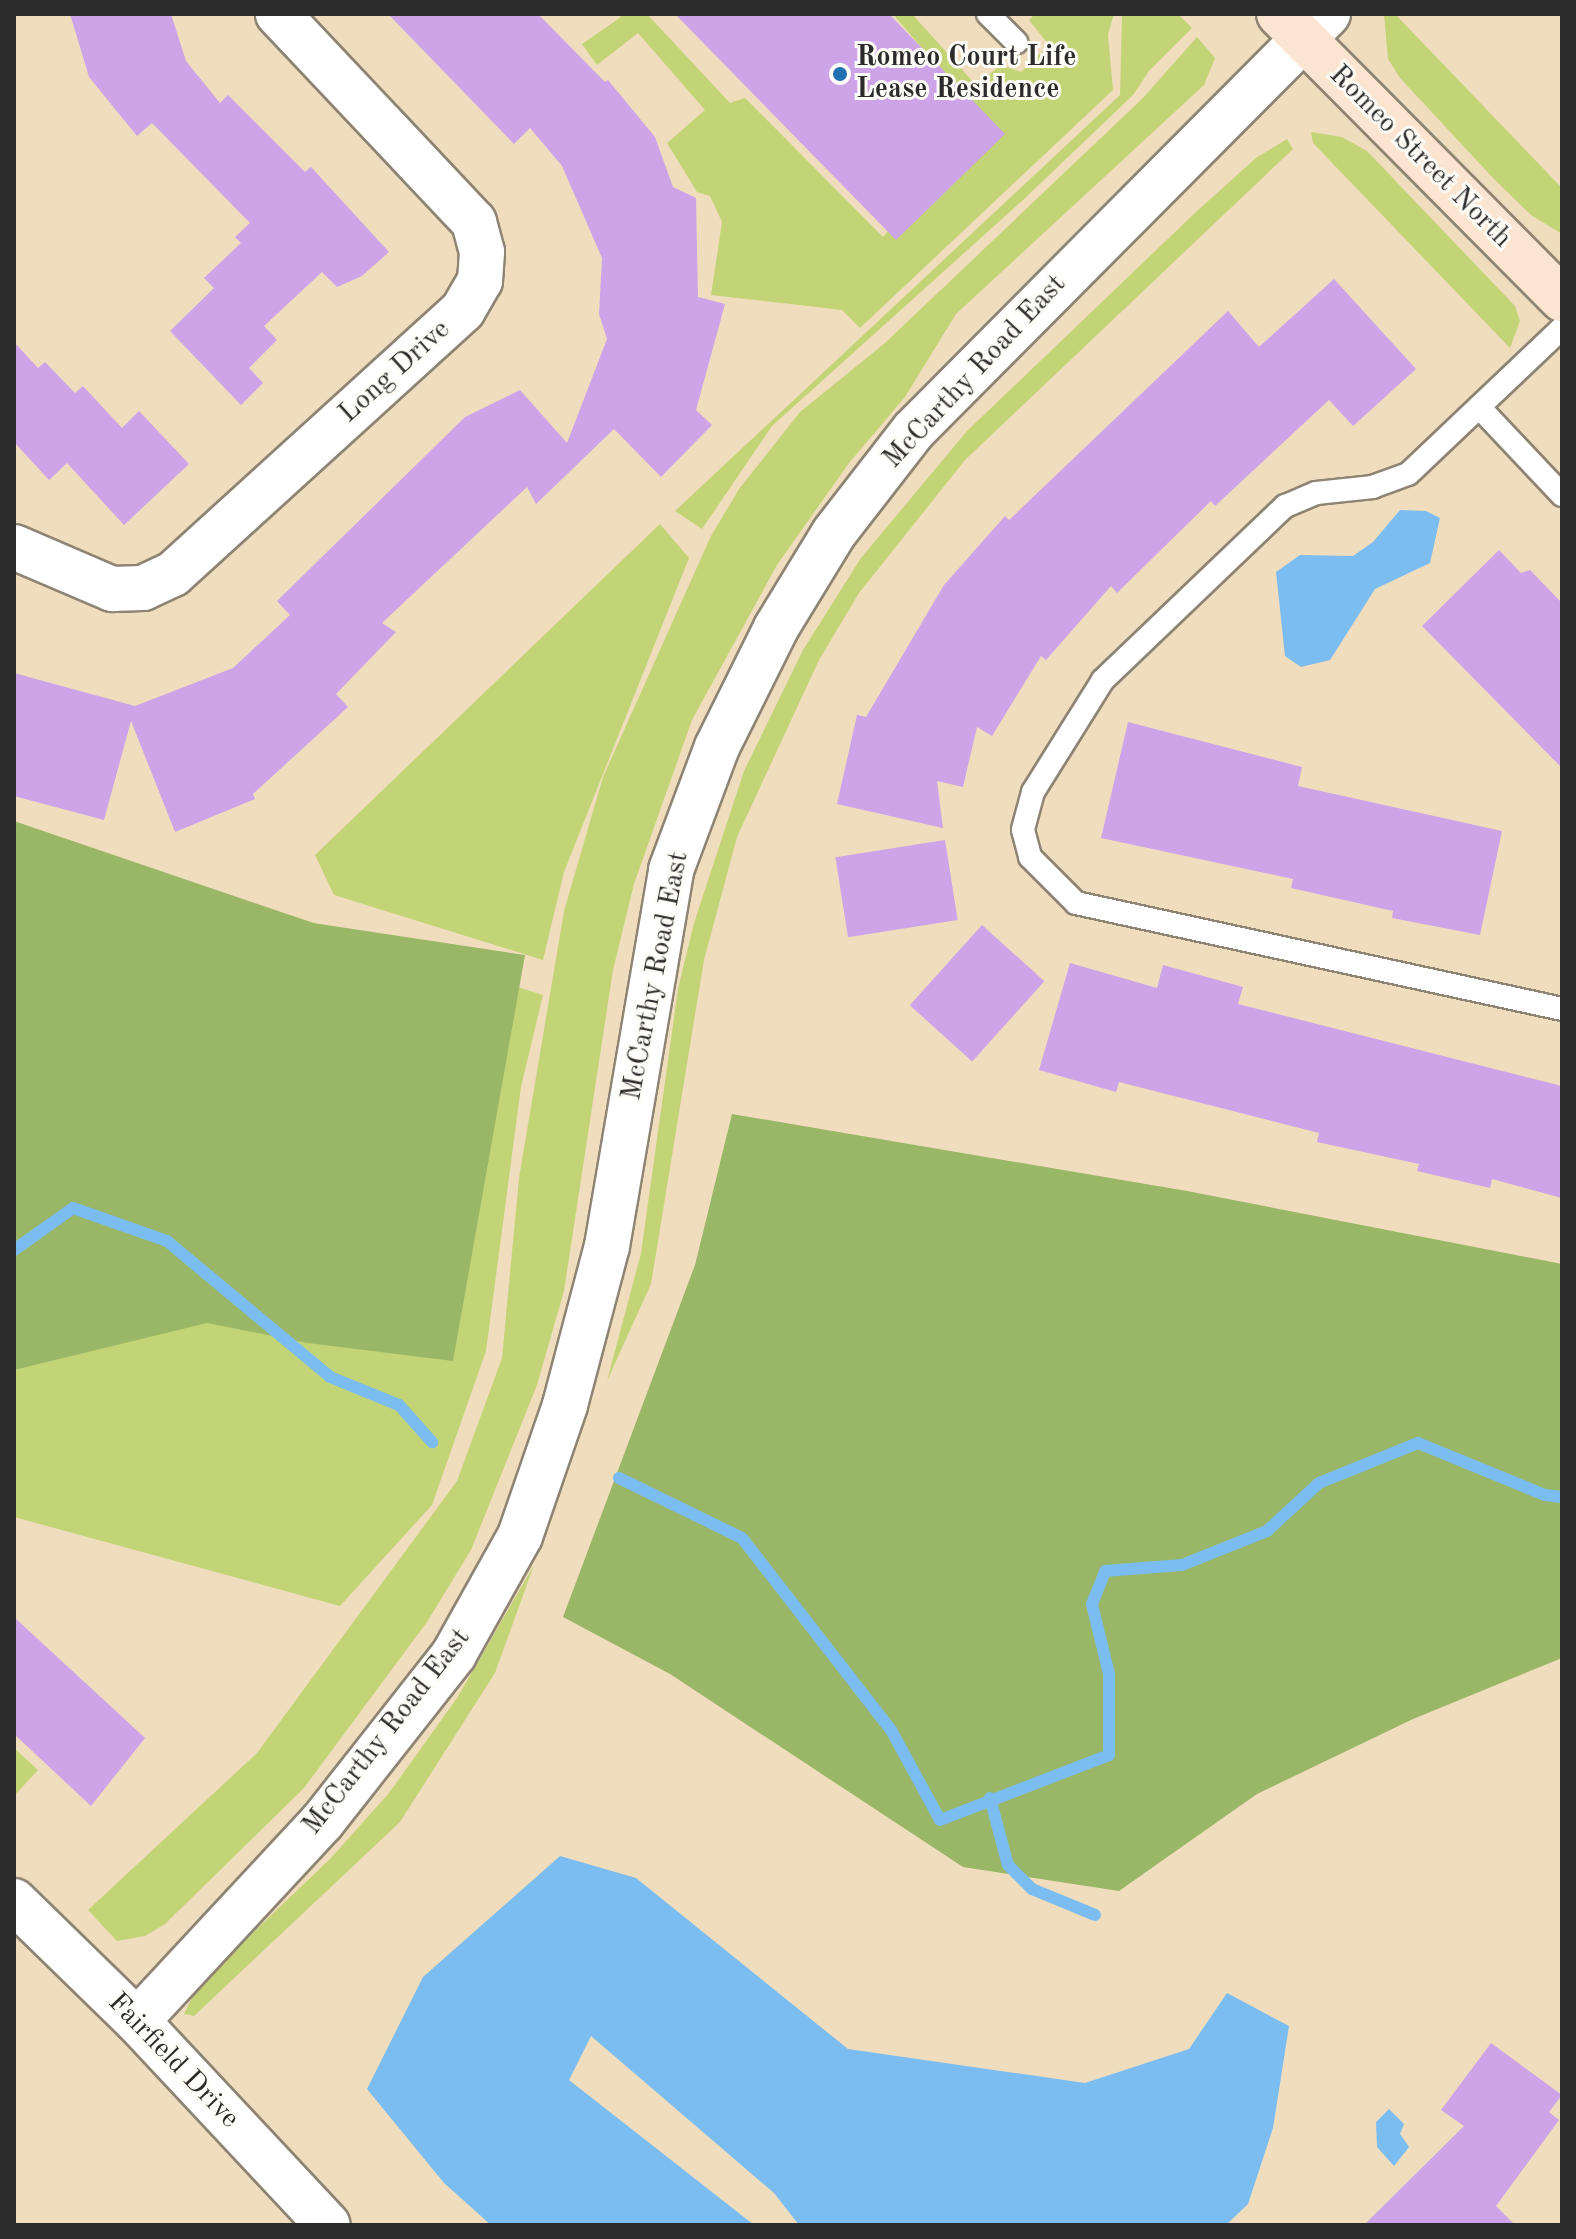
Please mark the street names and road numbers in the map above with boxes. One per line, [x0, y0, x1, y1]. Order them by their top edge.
street label: Romeo Street North [1322, 59, 1518, 255]
street label: McCarthy Road East [877, 268, 1073, 476]
street label: Long Drive [332, 313, 458, 431]
street label: McCarthy Road East [615, 849, 697, 1103]
street label: McCarthy Road East [296, 1622, 478, 1842]
street label: Fairfield Drive [100, 1986, 246, 2136]

